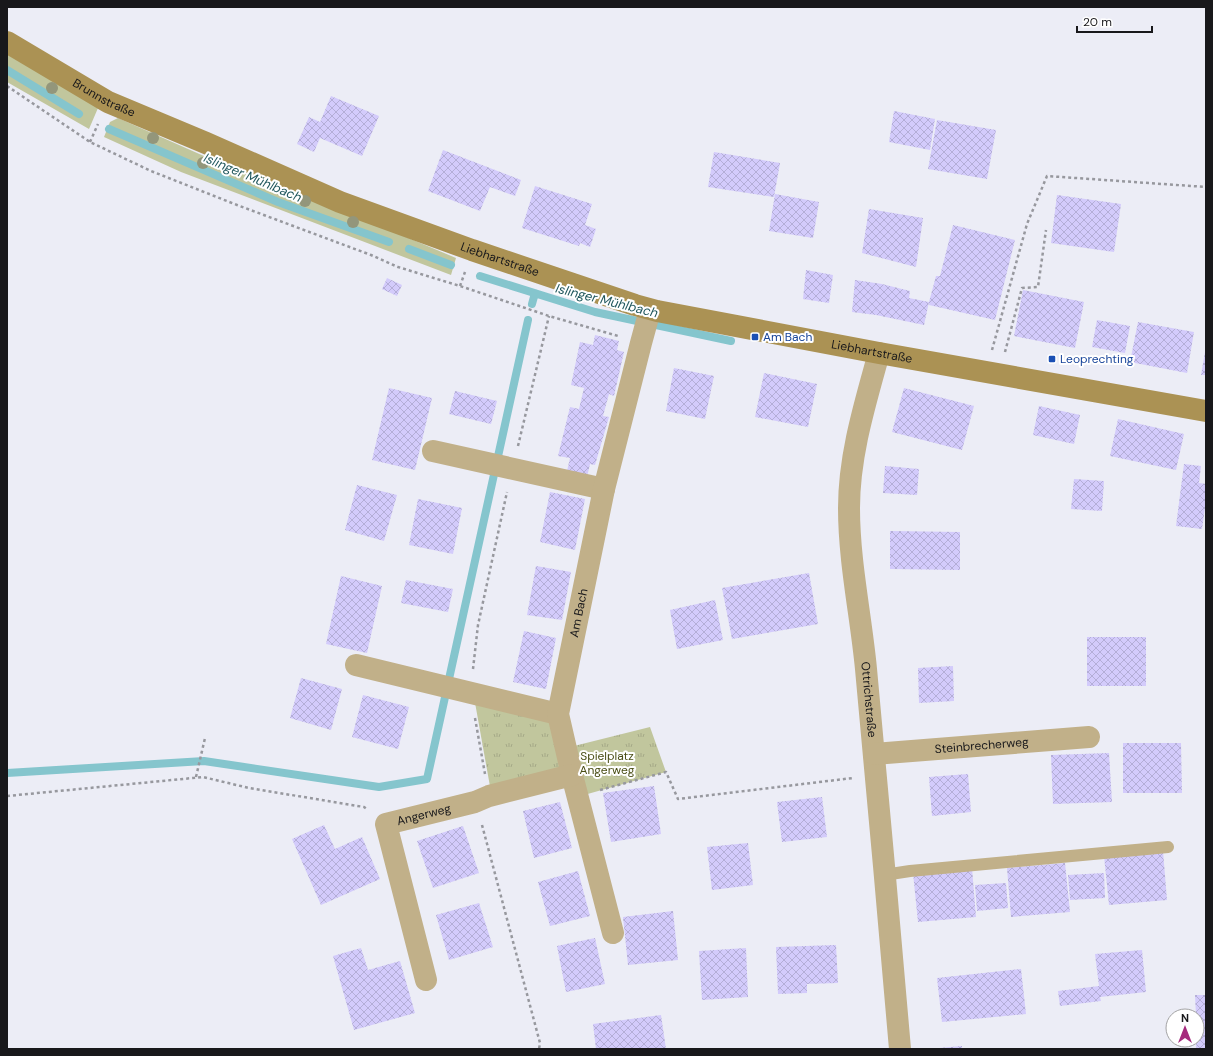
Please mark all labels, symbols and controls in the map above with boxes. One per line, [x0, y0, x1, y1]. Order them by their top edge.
scale bar [1077, 8, 1152, 34]
text: 20 m [1083, 14, 1112, 30]
street label: Brunnstraße [70, 75, 138, 121]
water label: Islinger Mühlbach [201, 149, 304, 206]
street label: Liebhartstraße [458, 238, 542, 280]
water label: Islinger Mühlbach [554, 280, 660, 321]
place label: Am Bach [763, 329, 812, 345]
marker: Am Bach [750, 332, 760, 342]
street label: Liebhartstraße [830, 336, 914, 367]
place label: Leoprechting [1060, 351, 1134, 367]
marker: Leoprechting [1047, 354, 1057, 364]
street label: Am Bach [566, 587, 591, 639]
street label: Ottrichstraße [857, 661, 880, 738]
street label: Steinbrecherweg [934, 734, 1030, 757]
park label: Spielplatz Angerweg [580, 748, 635, 778]
street label: Angerweg [395, 800, 453, 829]
north arrow [1165, 1008, 1205, 1048]
text: N [1181, 1011, 1189, 1025]

